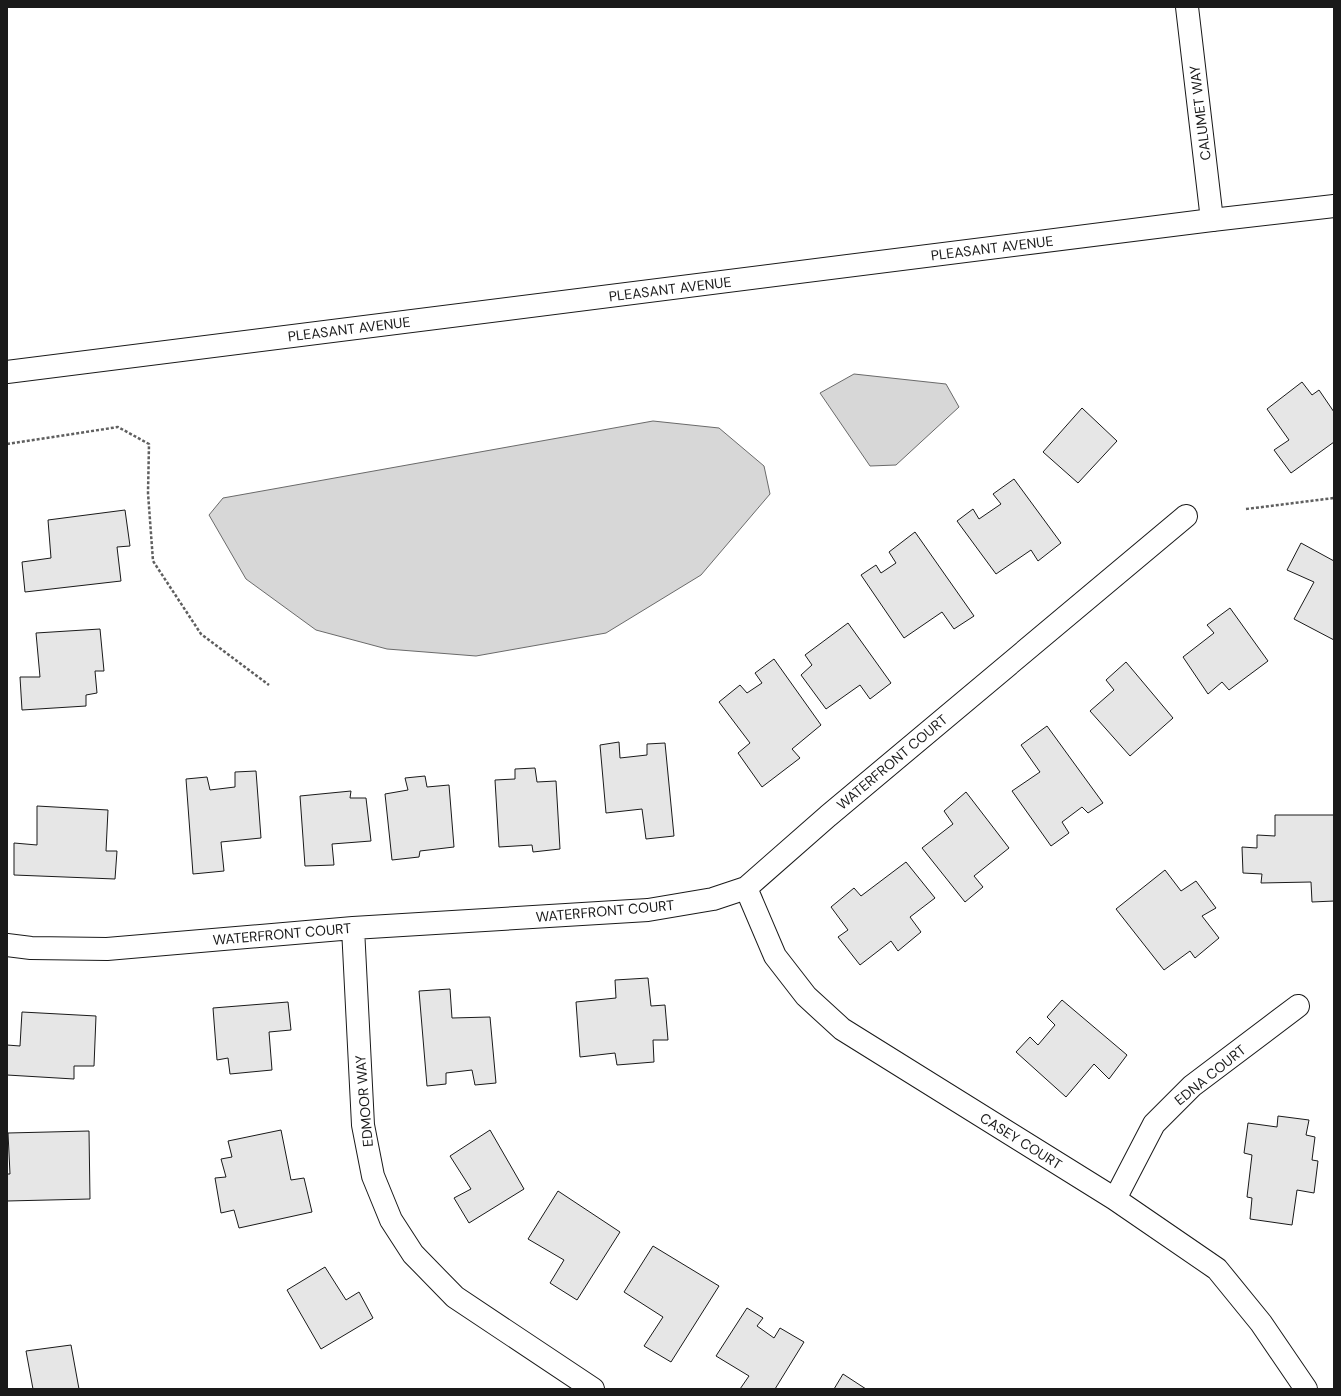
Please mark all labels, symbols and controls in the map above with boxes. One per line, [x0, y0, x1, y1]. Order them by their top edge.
street label: CALUMET WAY [1185, 65, 1215, 161]
street label: PLEASANT AVENUE [930, 232, 1054, 264]
street label: PLEASANT AVENUE [608, 273, 732, 305]
street label: PLEASANT AVENUE [287, 313, 411, 345]
street label: WATERFRONT COURT [833, 710, 951, 814]
street label: WATERFRONT COURT [535, 896, 675, 926]
street label: WATERFRONT COURT [212, 919, 352, 949]
street label: EDNA COURT [1171, 1041, 1249, 1109]
street label: EDMOOR WAY [351, 1054, 377, 1148]
street label: CASEY COURT [977, 1109, 1065, 1173]

